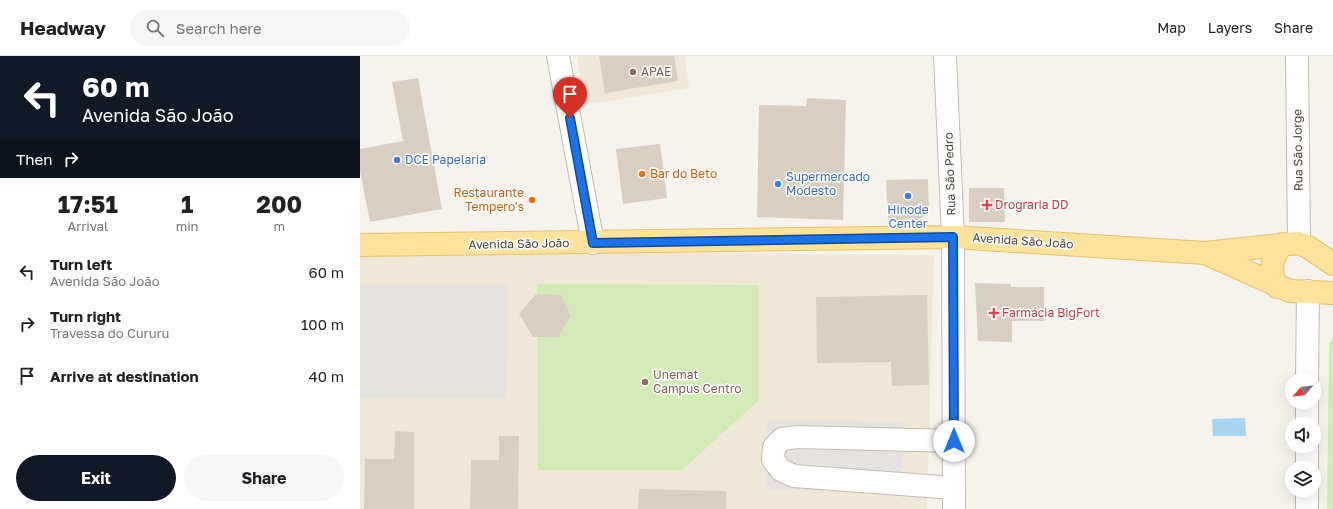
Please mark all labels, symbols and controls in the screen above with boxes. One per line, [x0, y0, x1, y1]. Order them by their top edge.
search box [130, 10, 410, 46]
text: Headway [20, 16, 106, 39]
icon: search [144, 17, 166, 39]
text: Search here [176, 19, 262, 37]
text: Map [1157, 19, 1186, 36]
text: Layers [1208, 19, 1252, 36]
text: Share [1274, 19, 1313, 36]
place label: APAE [641, 64, 671, 79]
marker: APAE [628, 67, 638, 77]
text: 60 m [82, 70, 149, 103]
icon: left [16, 72, 68, 124]
pin [553, 77, 587, 118]
icon: arrive [559, 83, 581, 105]
text: Avenida São João [82, 104, 234, 126]
street label: Rua São Jorge [1289, 109, 1306, 191]
street label: Rua São Pedro [941, 132, 958, 216]
icon: right [60, 148, 82, 170]
text: Then [16, 150, 52, 168]
place label: DCE Papelaria [405, 152, 486, 167]
marker: DCE Papelaria [392, 155, 402, 165]
place label: Bar do Beto [650, 166, 717, 181]
marker: Bar do Beto [637, 169, 647, 179]
place label: Supermercado Modesto [786, 169, 870, 198]
marker: Supermercado Modesto [773, 179, 783, 189]
place label: Restaurante Tempero's [453, 185, 524, 214]
text: 17:51 [58, 189, 118, 218]
text: 1 [181, 189, 193, 218]
text: 200 [256, 189, 302, 218]
marker: Hinode Center [903, 191, 913, 201]
marker: Restaurante Tempero's [527, 195, 537, 205]
place label: Drograria DD [995, 197, 1068, 212]
marker: Drograria DD [982, 200, 992, 210]
place label: Hinode Center [887, 202, 929, 231]
text: Arrival [67, 218, 108, 234]
text: min [176, 218, 199, 234]
text: m [274, 218, 285, 234]
street label: Avenida São João [972, 229, 1074, 252]
street label: Avenida São João [468, 235, 570, 252]
text: Turn left [50, 255, 112, 273]
icon: left [16, 261, 38, 283]
text: 60 m [309, 263, 344, 281]
text: Avenida São João [50, 273, 159, 289]
place label: Farmácia BigFort [1002, 305, 1100, 320]
text: Turn right [50, 307, 121, 325]
marker: Farmácia BigFort [989, 308, 999, 318]
icon: right [16, 313, 38, 335]
text: 100 m [301, 315, 344, 333]
text: Travessa do Cururu [50, 325, 169, 341]
icon: arrive [16, 365, 38, 387]
text: Arrive at destination [50, 367, 199, 385]
text: 40 m [309, 367, 344, 385]
place label: Unemat Campus Centro [653, 367, 742, 396]
north arrow [1285, 373, 1321, 409]
map controls [1285, 373, 1321, 497]
marker: Unemat Campus Centro [640, 377, 650, 387]
button: sound [1285, 417, 1321, 453]
position arrow [933, 420, 975, 462]
button: Exit [16, 455, 176, 501]
button: Share [184, 455, 344, 501]
button: layers [1285, 461, 1321, 497]

